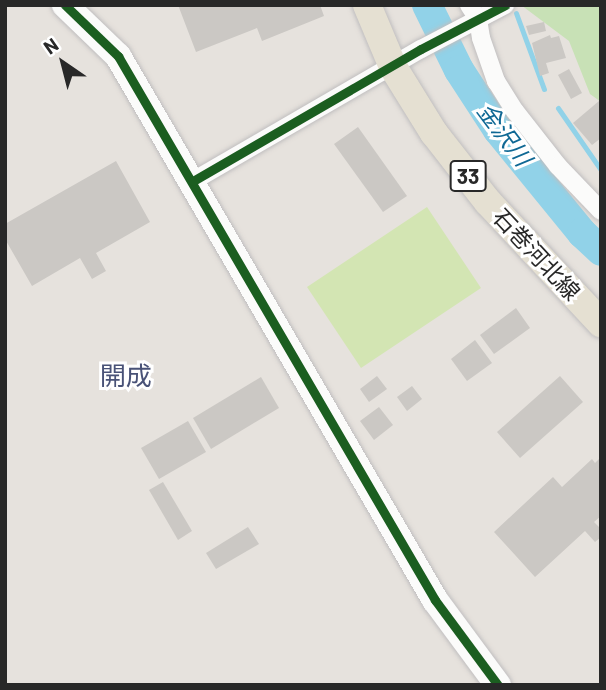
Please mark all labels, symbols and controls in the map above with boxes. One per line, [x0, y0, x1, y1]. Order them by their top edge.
north arrow [28, 28, 98, 98]
text: N [39, 32, 62, 58]
water label: 金沢川 [472, 97, 538, 171]
road number: 33 [449, 158, 487, 194]
street label: 石巻河北線 [488, 203, 586, 305]
district label: 開成 [100, 359, 152, 391]

